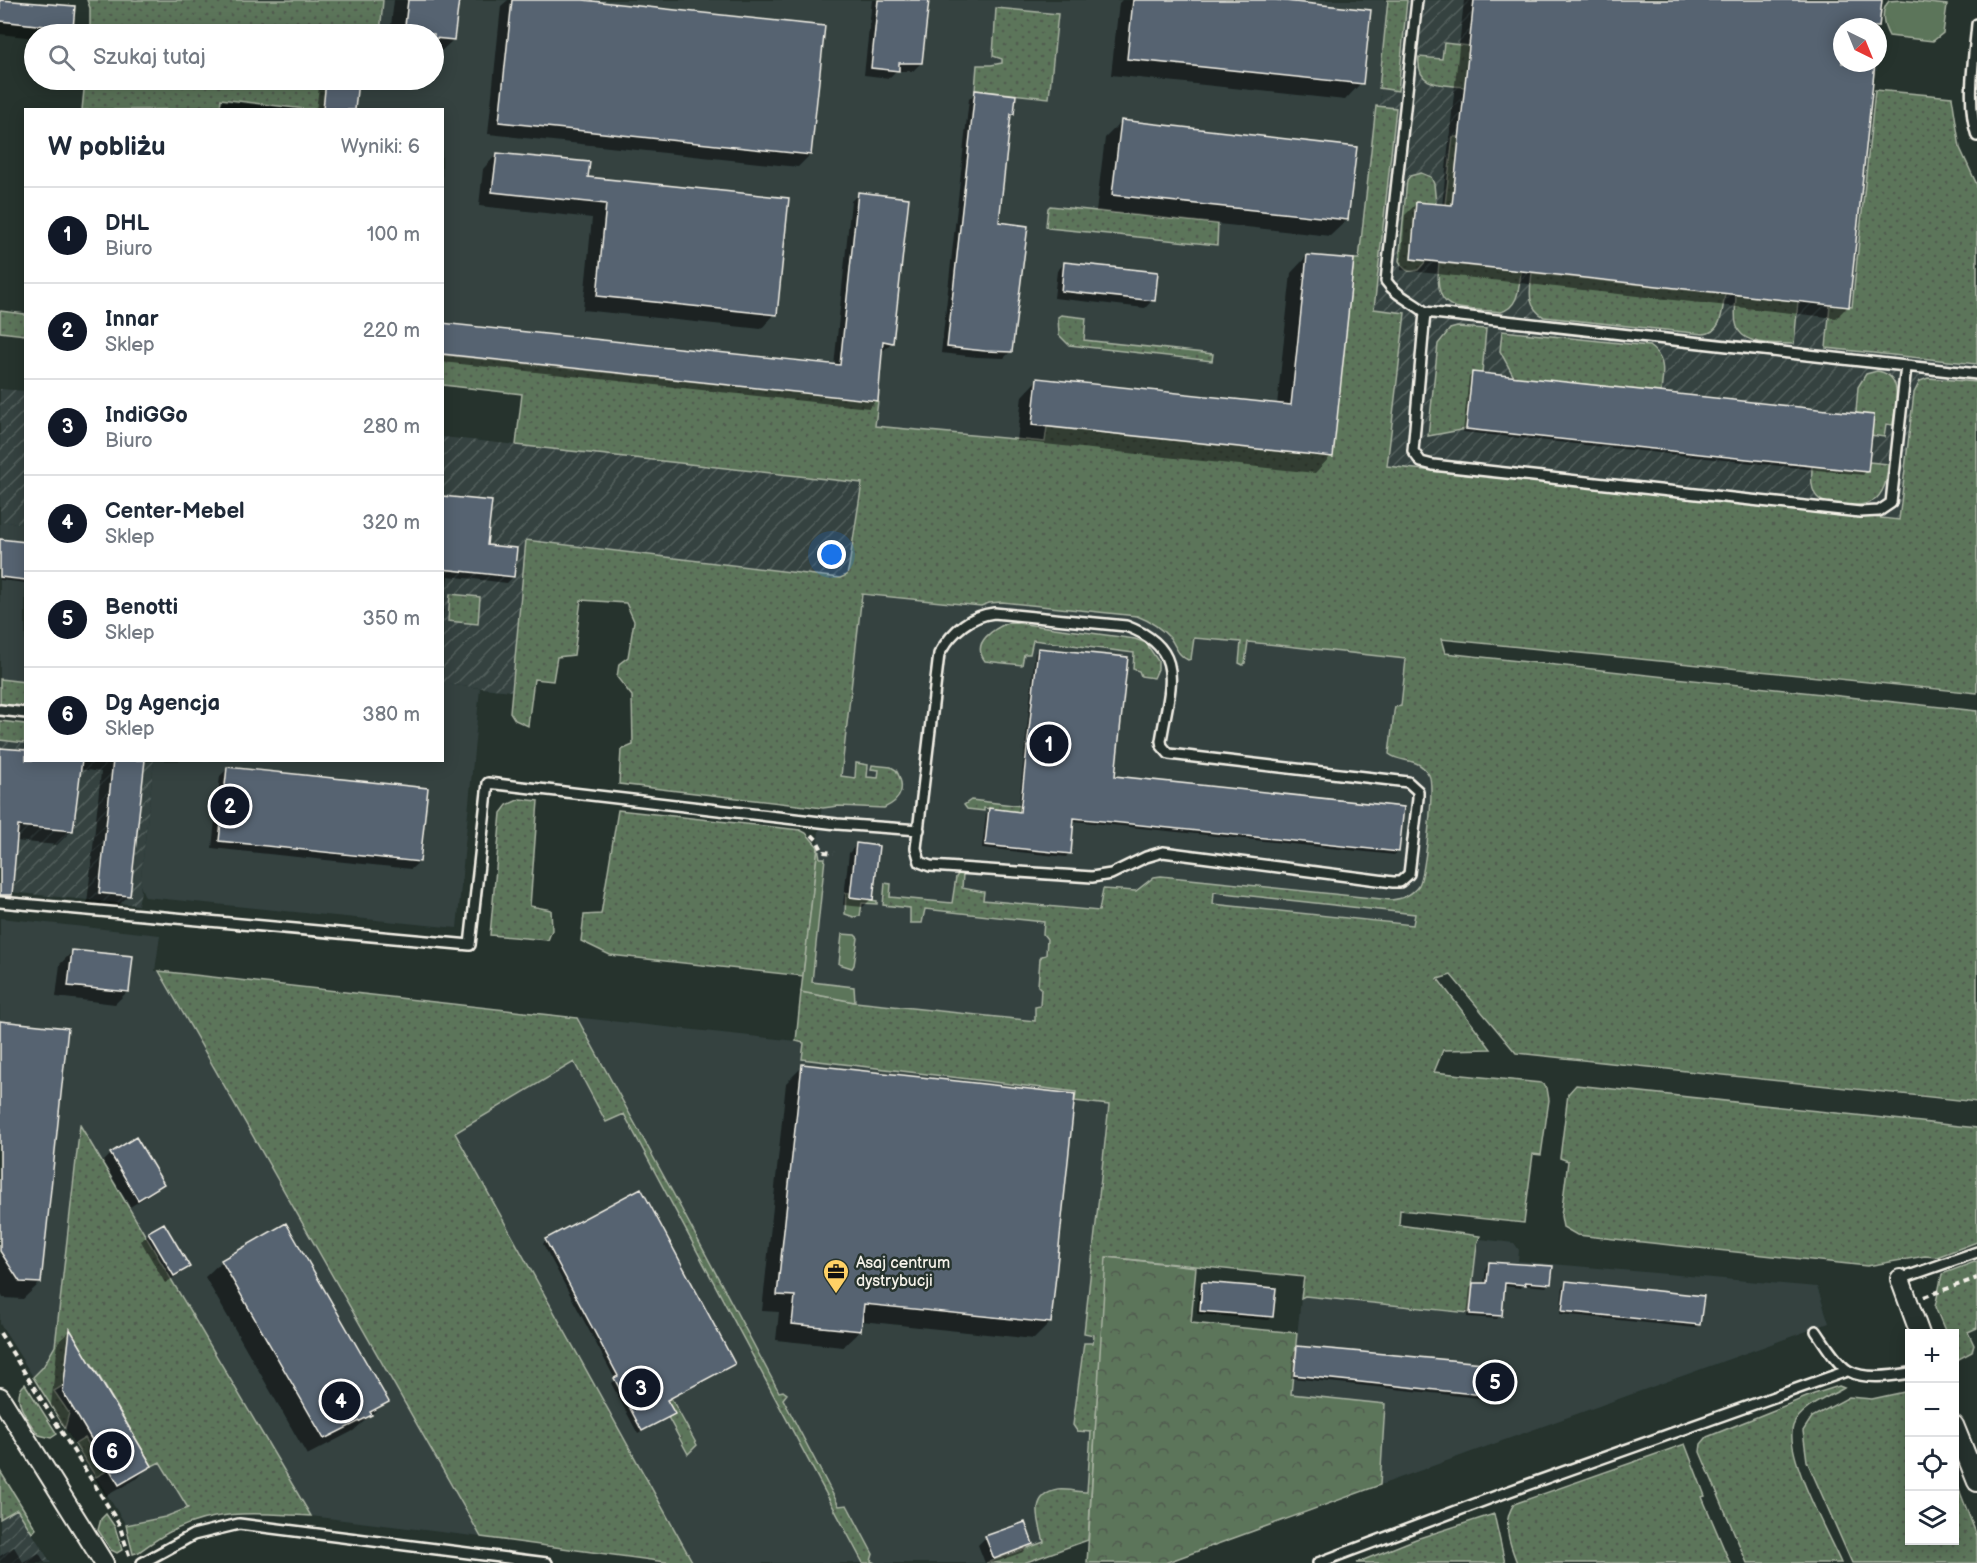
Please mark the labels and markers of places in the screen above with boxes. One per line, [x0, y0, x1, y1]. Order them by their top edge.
pin: 1 [1030, 722, 1068, 766]
pin: 2 [210, 784, 250, 828]
place label: Asaj centrum dystrybucji [856, 1254, 950, 1291]
office icon: Asaj centrum dystrybucji [821, 1257, 851, 1295]
pin: 5 [1476, 1360, 1514, 1404]
pin: 3 [622, 1366, 660, 1410]
pin: 4 [322, 1378, 360, 1424]
pin: 6 [92, 1428, 132, 1474]

